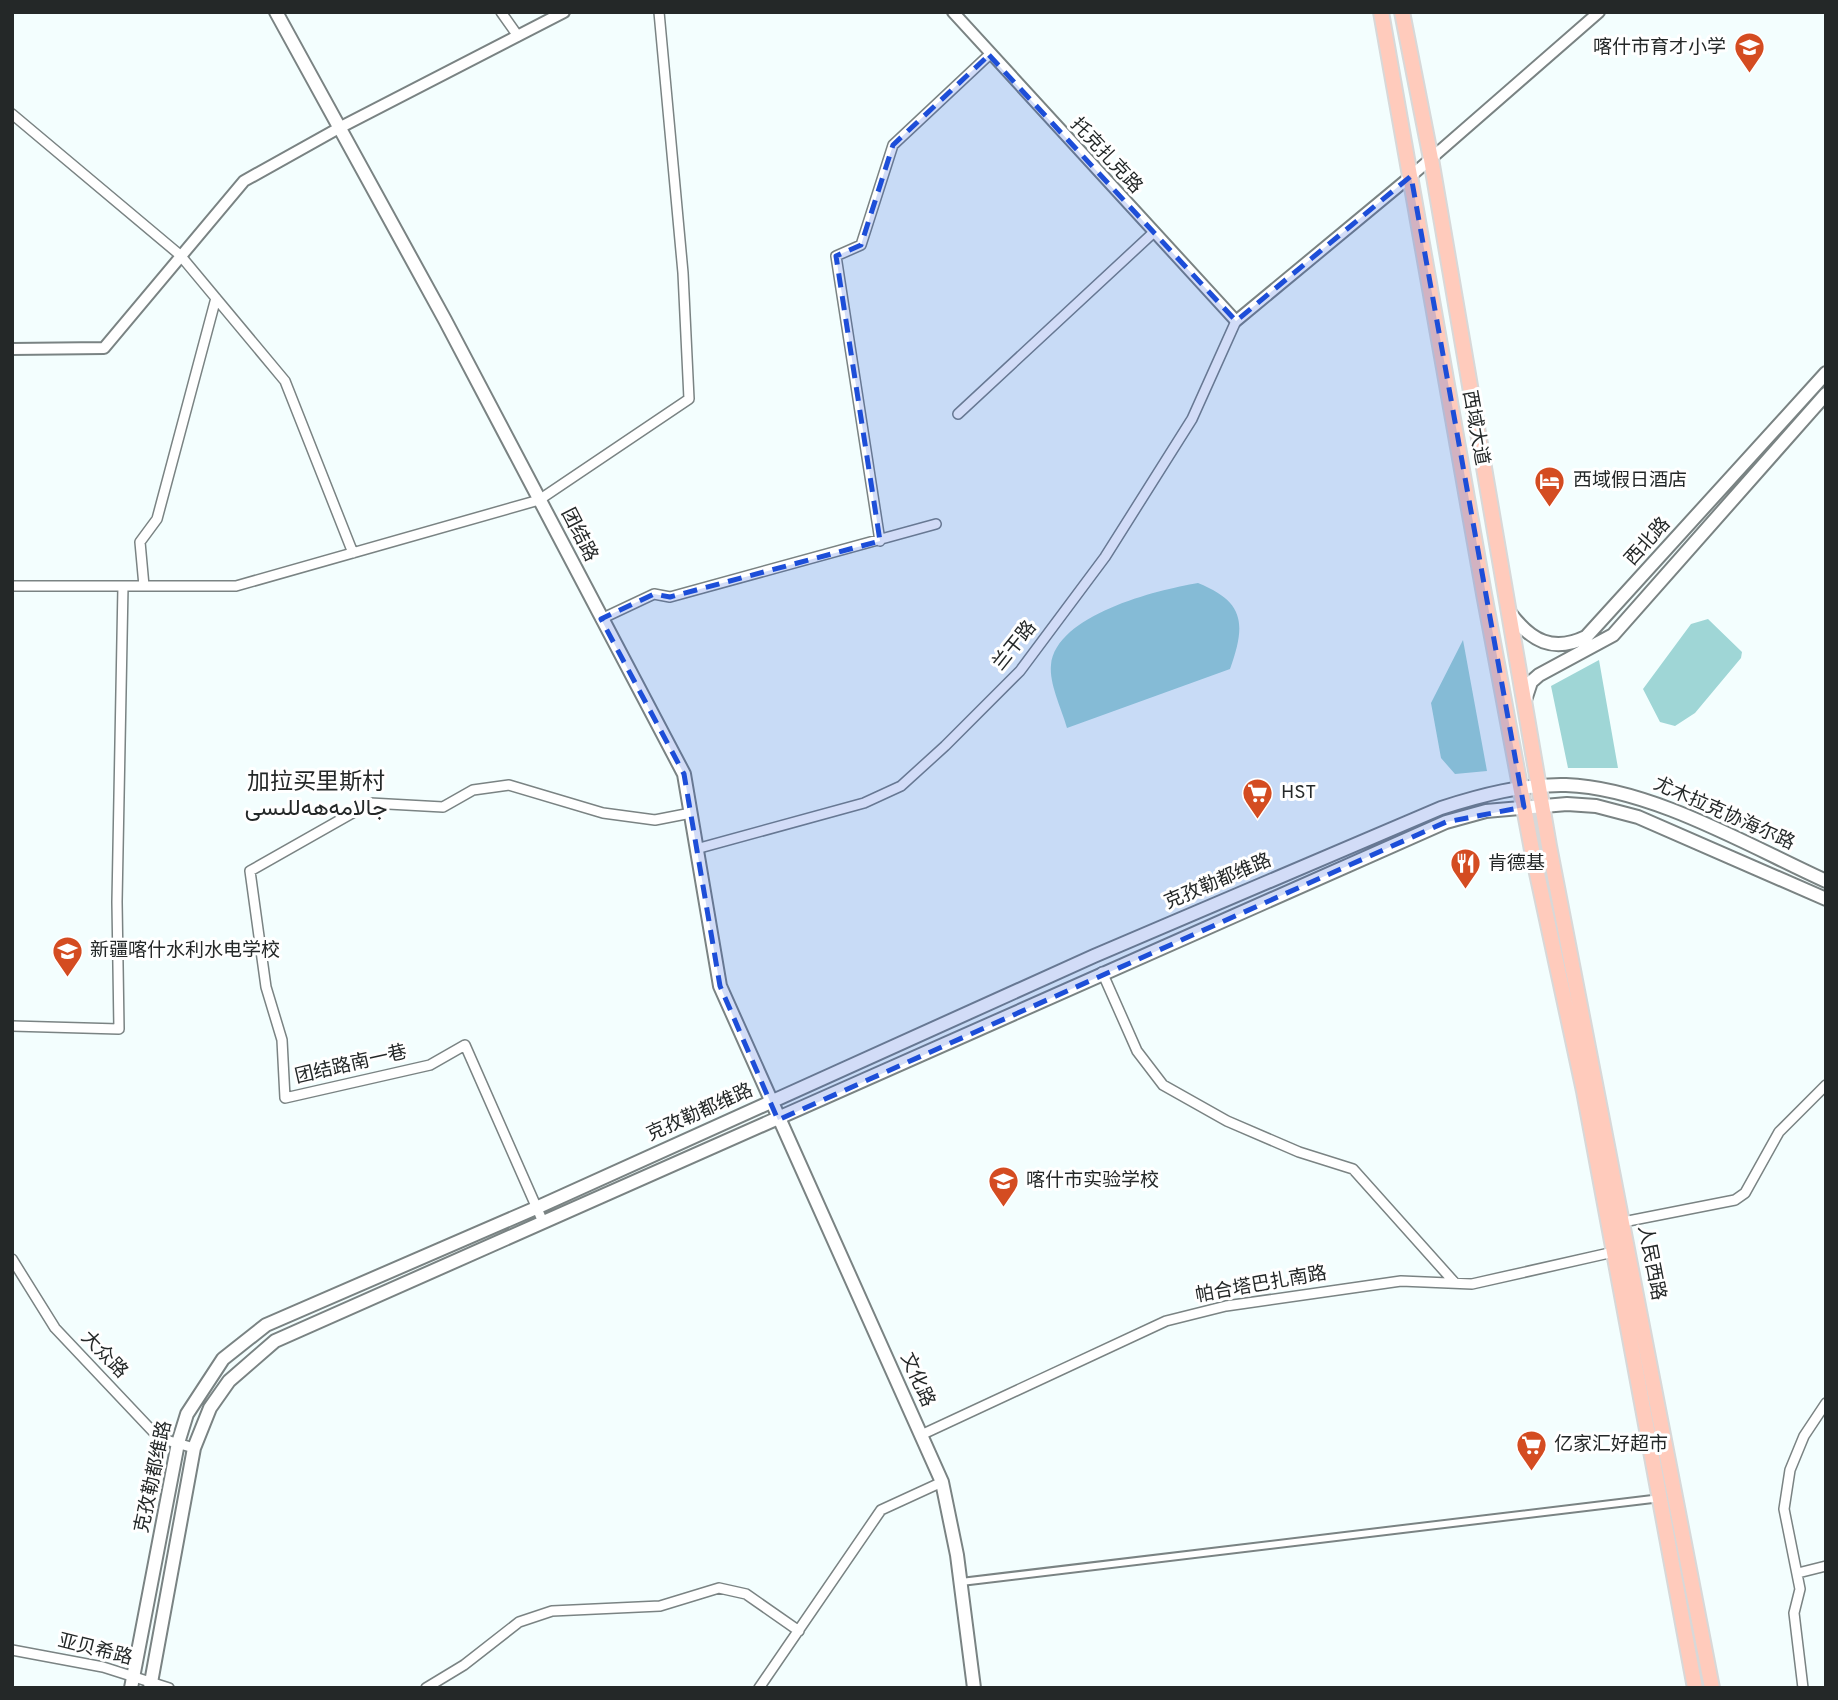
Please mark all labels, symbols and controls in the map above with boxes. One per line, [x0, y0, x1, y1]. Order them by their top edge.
school or university icon: 喀什市育才小学 [1732, 31, 1766, 75]
place label: 喀什市育才小学 [1593, 36, 1726, 60]
street label: 托克扎克路 [1065, 113, 1147, 199]
street label: 西域大道 [1457, 388, 1493, 468]
hotel icon: 西域假日酒店 [1533, 464, 1567, 508]
place label: 西域假日酒店 [1573, 469, 1687, 493]
street label: 团结路 [555, 504, 603, 566]
street label: 西北路 [1620, 513, 1676, 571]
street label: 兰干路 [988, 616, 1042, 676]
district label: 加拉买里斯村 جالامەھەللىسى [245, 769, 387, 824]
street label: 尤木拉克协海尔路 [1650, 772, 1798, 856]
supermarket icon: HST [1241, 776, 1275, 820]
place label: HST [1281, 781, 1316, 805]
restaurant icon: 肯德基 [1448, 847, 1482, 891]
street label: 克孜勒都维路 [1161, 849, 1275, 915]
place label: 肯德基 [1488, 852, 1545, 876]
school or university icon: 新疆喀什水利水电学校 [50, 934, 84, 978]
place label: 新疆喀什水利水电学校 [90, 939, 280, 963]
street label: 团结路南一巷 [293, 1040, 409, 1090]
street label: 克孜勒都维路 [643, 1079, 757, 1147]
school or university icon: 喀什市实验学校 [986, 1164, 1020, 1208]
place label: 喀什市实验学校 [1026, 1169, 1159, 1193]
street label: 人民西路 [1632, 1223, 1670, 1303]
street label: 帕合塔巴扎南路 [1193, 1262, 1329, 1308]
street label: 大众路 [76, 1326, 132, 1384]
street label: 文化路 [894, 1349, 940, 1411]
street label: 克孜勒都维路 [130, 1419, 178, 1535]
supermarket icon: 亿家汇好超市 [1514, 1428, 1548, 1472]
place label: 亿家汇好超市 [1554, 1433, 1668, 1457]
street label: 亚贝希路 [55, 1629, 135, 1671]

